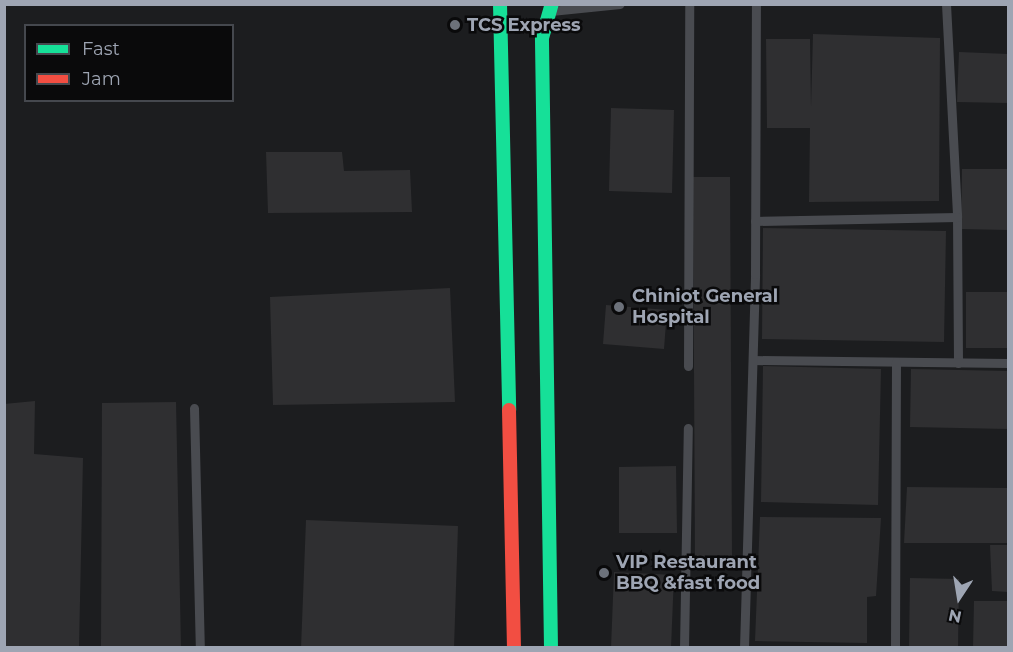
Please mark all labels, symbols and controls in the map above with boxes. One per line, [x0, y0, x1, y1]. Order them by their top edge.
place label: TCS Express [467, 14, 581, 36]
marker: TCS Express [448, 18, 462, 32]
legend [24, 24, 234, 102]
text: Fast [82, 38, 120, 60]
text: Jam [82, 68, 121, 90]
place label: Chiniot General Hospital [632, 286, 778, 328]
marker: Chiniot General Hospital [610, 298, 628, 316]
place label: VIP Restaurant BBQ &fast food [616, 552, 760, 594]
marker: VIP Restaurant BBQ &fast food [597, 566, 611, 580]
north arrow [929, 568, 989, 628]
text: N [947, 605, 963, 627]

